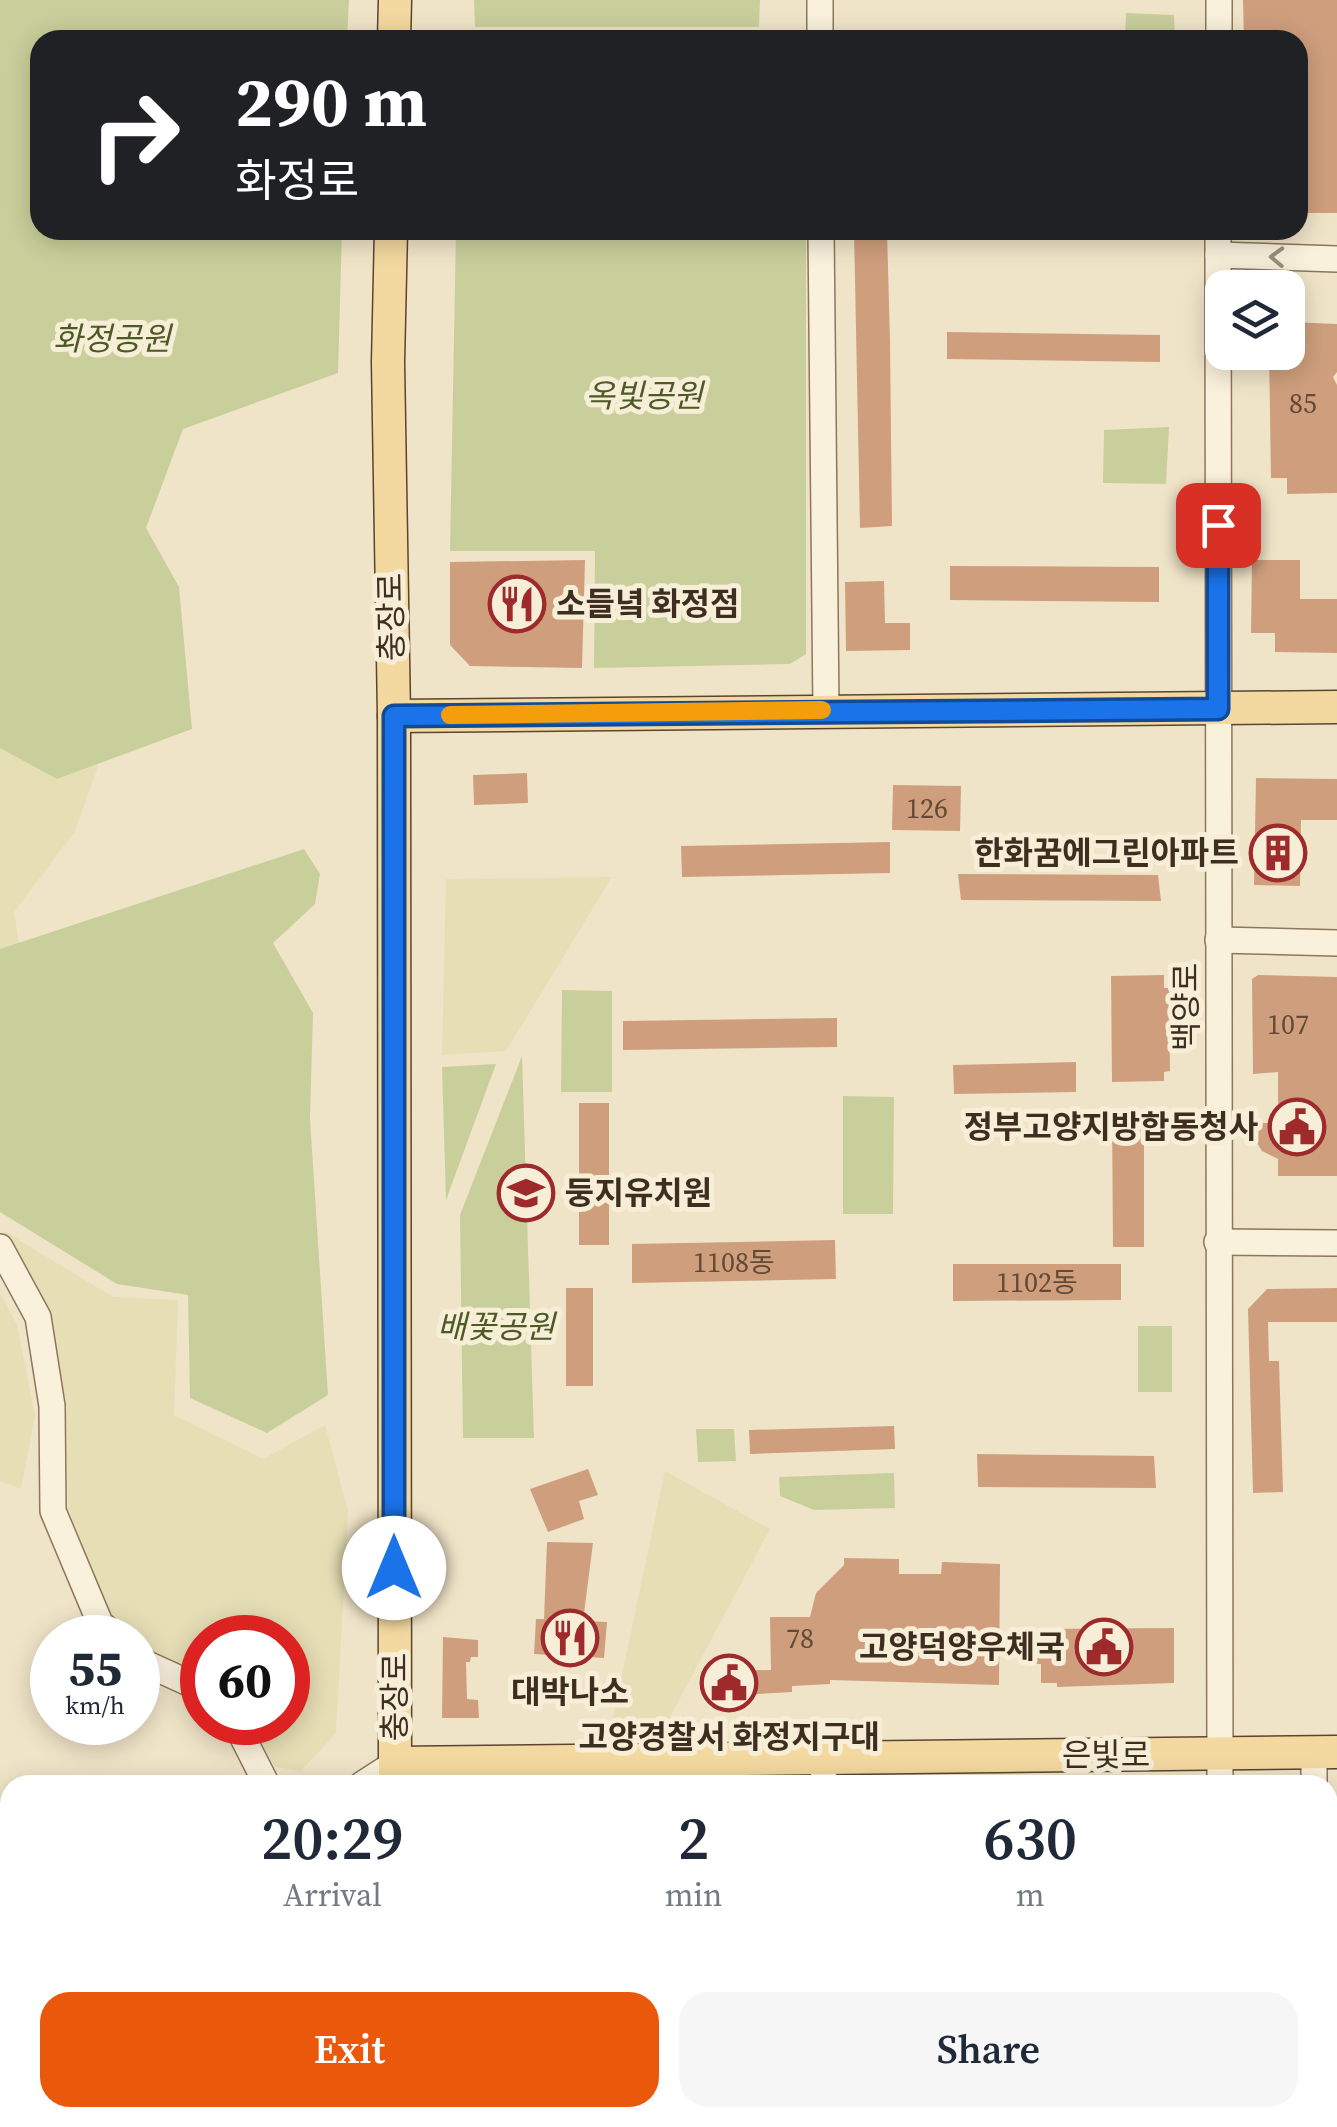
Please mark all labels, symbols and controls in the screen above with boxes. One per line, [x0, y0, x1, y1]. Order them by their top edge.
text: 290 m [235, 53, 427, 149]
icon: right [70, 70, 200, 200]
text: 화정로 [235, 149, 359, 211]
one-way arrow [1269, 246, 1285, 267]
map controls [1205, 270, 1305, 370]
button: layers [1205, 270, 1305, 370]
park label: 화정공원 [53, 317, 173, 361]
park label: 옥빛공원 [585, 374, 705, 418]
house number: 85 [1289, 384, 1317, 422]
pin [1176, 483, 1261, 568]
icon: arrive [1191, 498, 1246, 553]
street label: 충장로 [368, 572, 414, 662]
restaurant icon: 소들녘 화정점 [487, 574, 547, 634]
place label: 소들녘 화정점 [556, 582, 740, 626]
house number: 126 [906, 789, 948, 827]
building icon: 한화꿈에그린아파트 [1248, 823, 1308, 883]
place label: 한화꿈에그린아파트 [974, 831, 1239, 875]
street label: 백양로 [1164, 963, 1208, 1051]
house number: 107 [1267, 1005, 1309, 1043]
public building icon: 정부고양지방합동청사 [1267, 1097, 1327, 1157]
place label: 정부고양지방합동청사 [964, 1105, 1259, 1149]
school or university icon: 둥지유치원 [496, 1163, 556, 1223]
place label: 둥지유치원 [565, 1171, 712, 1215]
house number: 1108동 [693, 1243, 775, 1281]
house number: 1102동 [996, 1263, 1078, 1301]
park label: 배꽃공원 [437, 1305, 557, 1349]
position arrow [342, 1516, 446, 1620]
restaurant icon: 대박나소 [540, 1608, 600, 1668]
speed limit sign: 60 [180, 1615, 310, 1745]
public building icon: 고양덕양우체국 [1074, 1617, 1134, 1677]
house number: 78 [786, 1619, 814, 1657]
place label: 고양덕양우체국 [859, 1625, 1065, 1669]
text: 55 [68, 1633, 122, 1702]
street label: 충장로 [373, 1653, 417, 1741]
public building icon: 고양경찰서 화정지구대 [699, 1653, 759, 1713]
place label: 대박나소 [511, 1670, 629, 1714]
text: km/h [65, 1688, 125, 1722]
place label: 고양경찰서 화정지구대 [578, 1715, 880, 1759]
street label: 은빛로 [1062, 1733, 1150, 1777]
text: 20:29 [261, 1797, 404, 1879]
text: 2 [678, 1797, 709, 1879]
text: 630 [983, 1797, 1077, 1879]
text: Arrival [283, 1873, 382, 1917]
text: min [665, 1873, 722, 1917]
text: m [1016, 1873, 1045, 1917]
button: Exit [40, 1992, 659, 2107]
button: Share [679, 1992, 1298, 2107]

